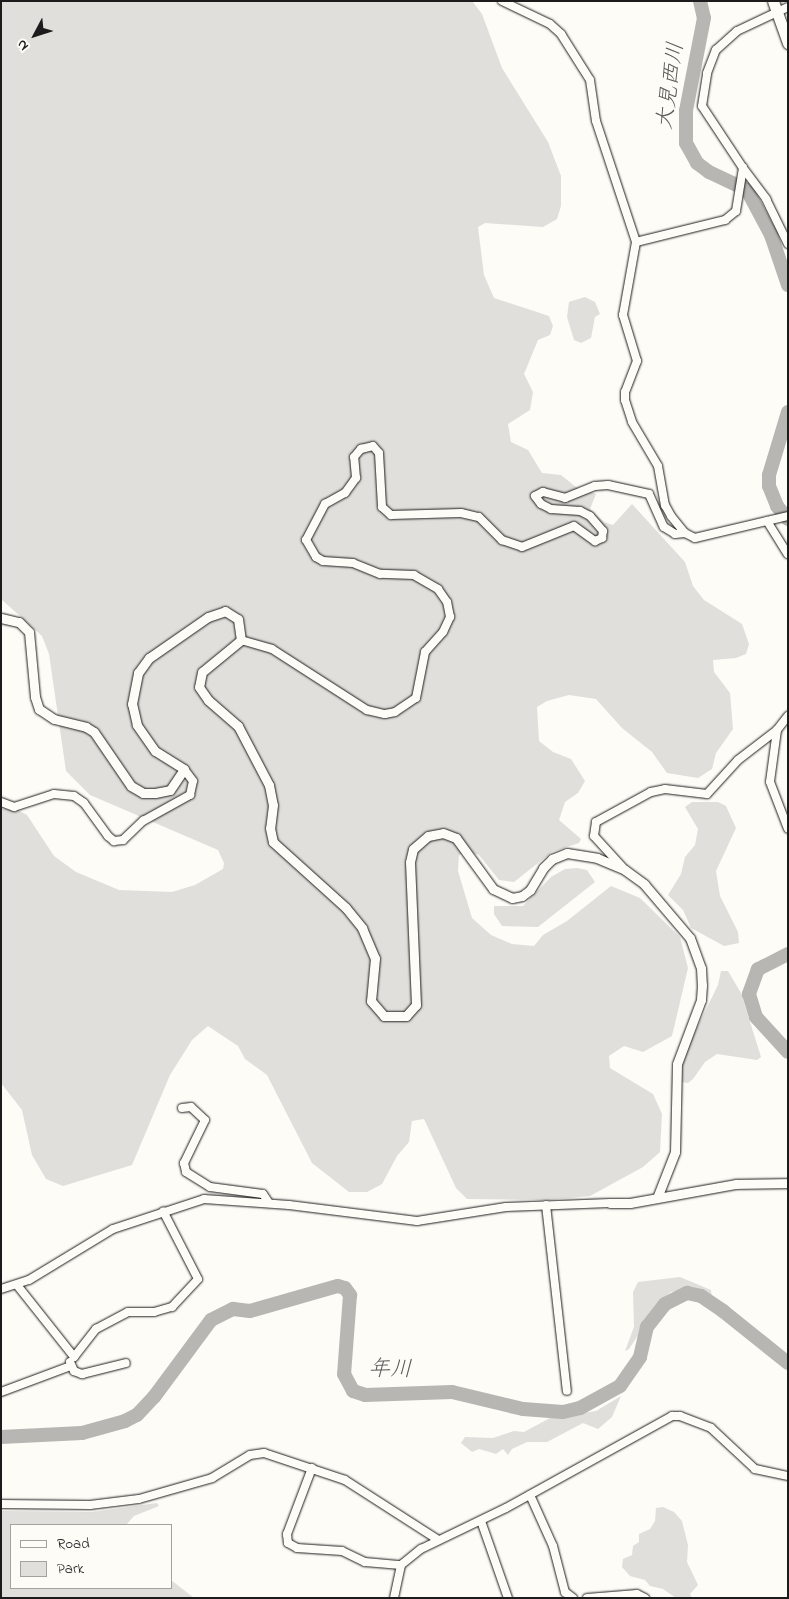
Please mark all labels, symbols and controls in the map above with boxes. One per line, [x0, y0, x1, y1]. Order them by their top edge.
north arrow [10, 10, 60, 60]
text: N [12, 35, 34, 55]
water label: 大見西川 [653, 41, 691, 131]
water label: 年川 [368, 1357, 412, 1385]
legend [10, 1524, 172, 1589]
text: Road [57, 1533, 90, 1555]
text: Park [57, 1558, 84, 1580]

